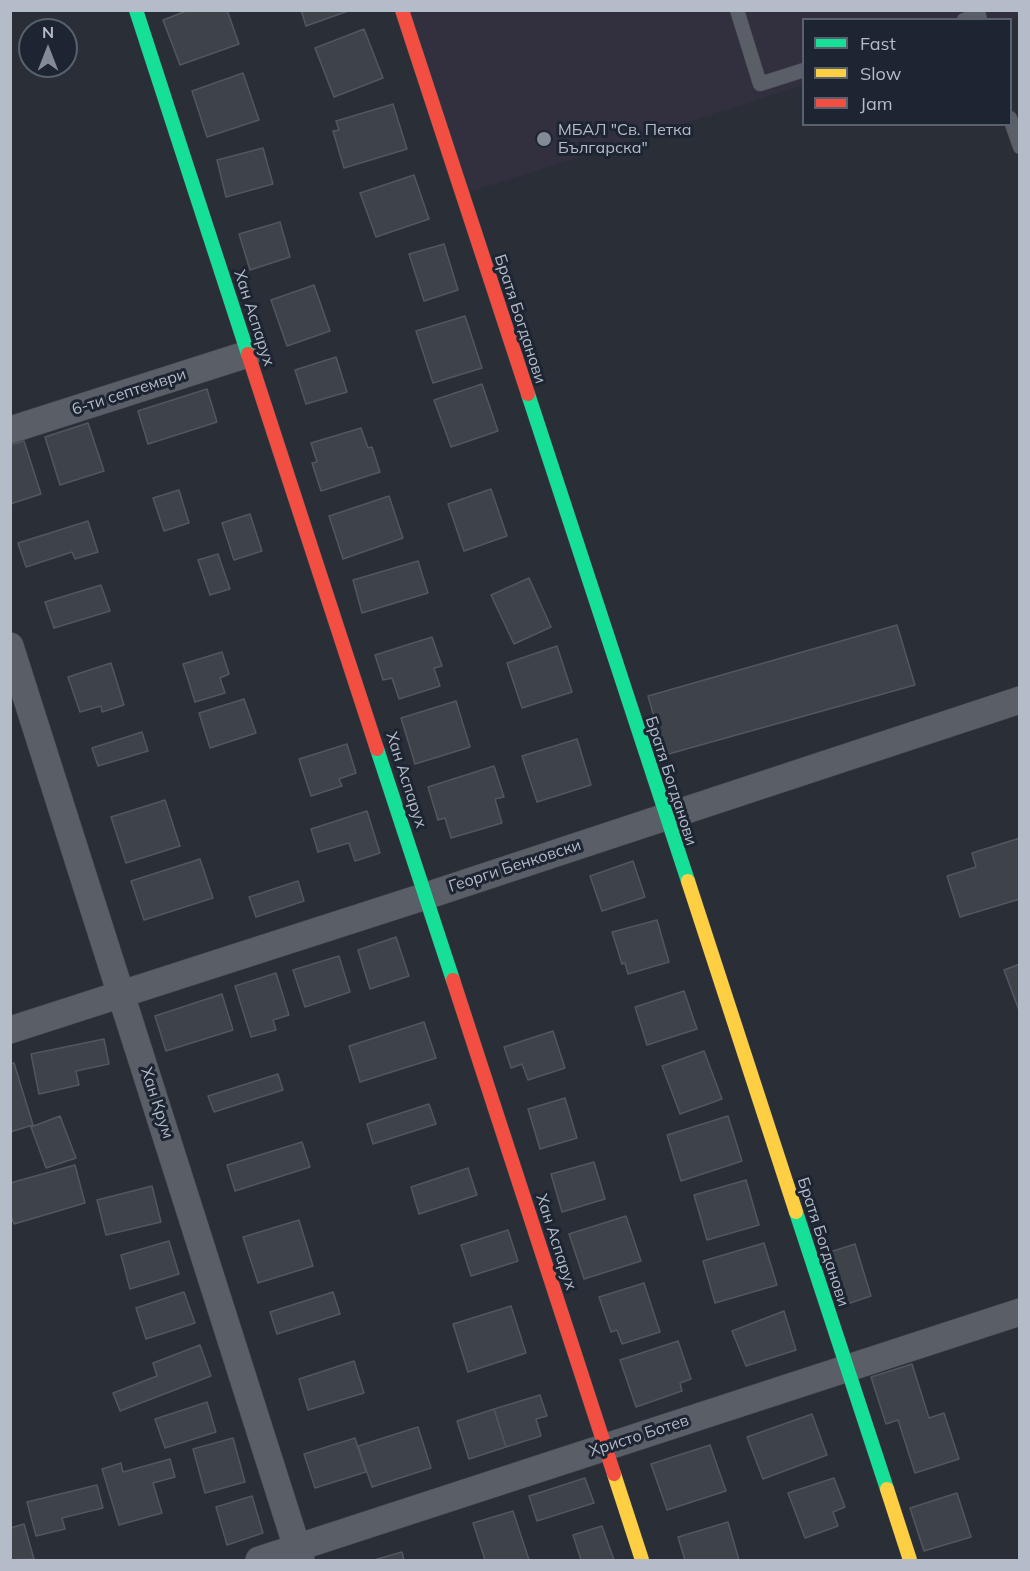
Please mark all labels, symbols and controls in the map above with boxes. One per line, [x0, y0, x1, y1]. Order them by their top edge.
north arrow [18, 18, 78, 78]
legend [802, 18, 1012, 126]
text: N [42, 22, 54, 42]
text: Fast [860, 32, 896, 55]
text: Slow [860, 62, 901, 85]
text: Jam [860, 92, 893, 115]
place label: МБАЛ "Св. Петка Българска" [558, 120, 691, 158]
marker: МБАЛ "Св. Петка Българска" [535, 130, 553, 148]
street label: Братя Богданови [490, 252, 550, 386]
street label: Хан Аспарух [229, 267, 279, 369]
street label: 6-ти септември [69, 364, 189, 420]
street label: Братя Богданови [641, 714, 701, 848]
street label: Хан Аспарух [381, 729, 431, 831]
street label: Георги Бенковски [446, 836, 584, 896]
street label: Хан Крум [137, 1065, 177, 1141]
street label: Братя Богданови [793, 1175, 853, 1309]
street label: Хан Аспарух [531, 1191, 581, 1293]
street label: Христо Ботев [587, 1411, 691, 1461]

